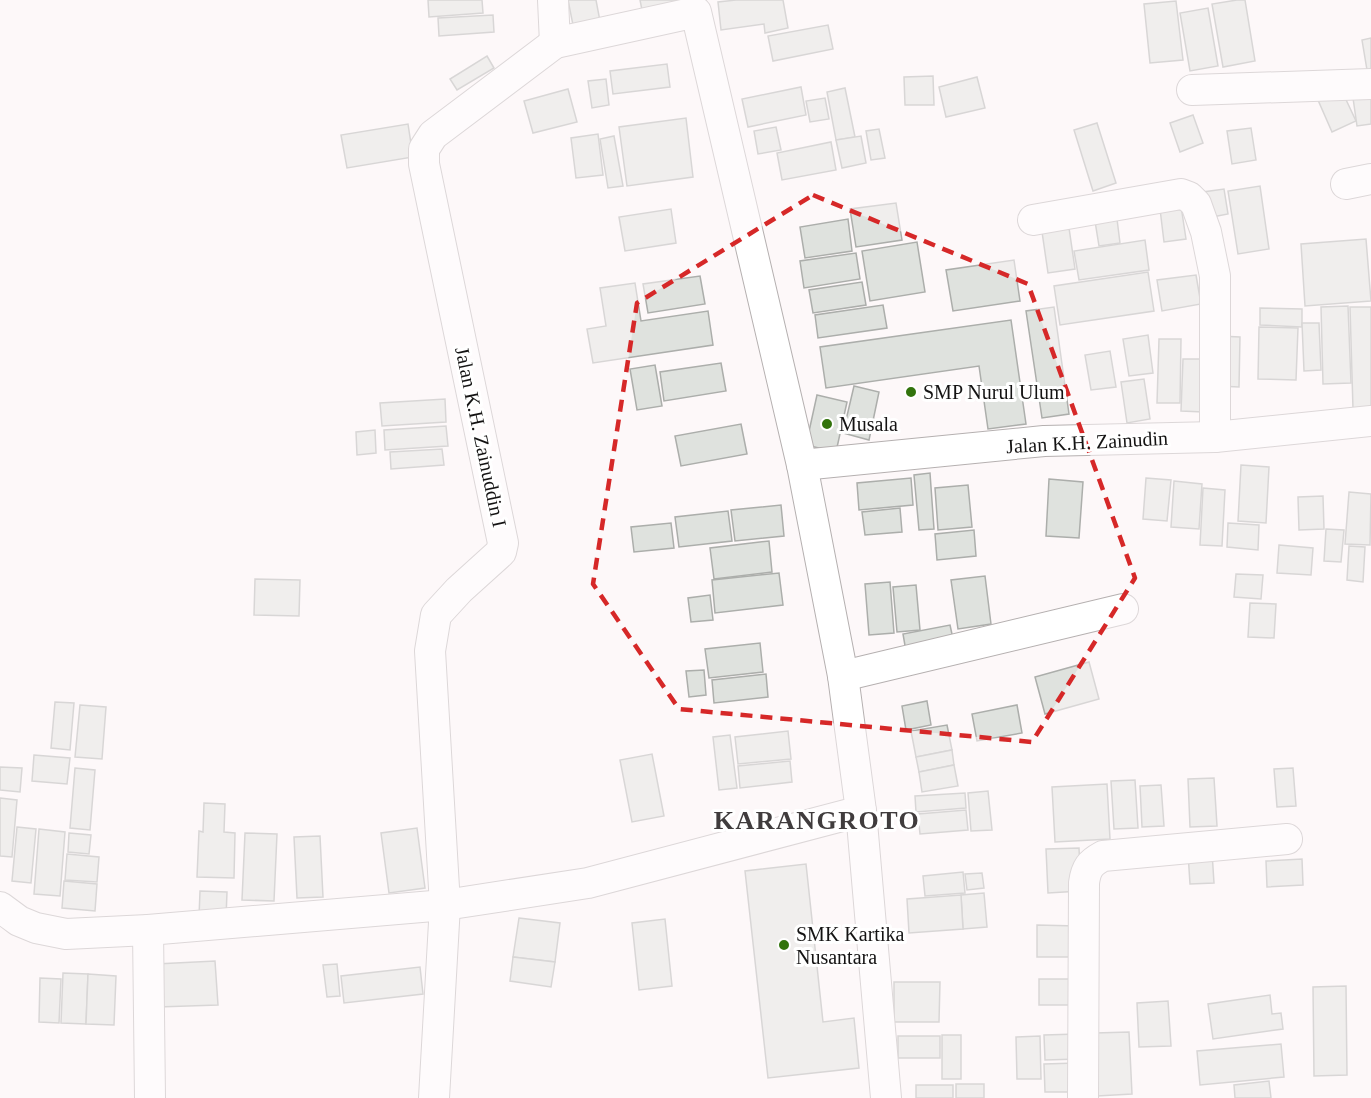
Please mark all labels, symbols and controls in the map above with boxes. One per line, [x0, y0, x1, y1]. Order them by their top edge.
street label: Jalan K.H. Zainuddin I [451, 345, 511, 529]
place label: SMP Nurul Ulum [923, 381, 1065, 403]
marker: SMP Nurul Ulum [904, 385, 918, 399]
place label: Musala [839, 413, 898, 435]
marker: Musala [820, 417, 834, 431]
street label: Jalan K.H. Zainudin [1005, 427, 1169, 457]
district label: KARANGROTO [714, 806, 920, 835]
place label: SMK Kartika Nusantara [796, 923, 904, 968]
marker: SMK Kartika Nusantara [777, 938, 791, 952]

